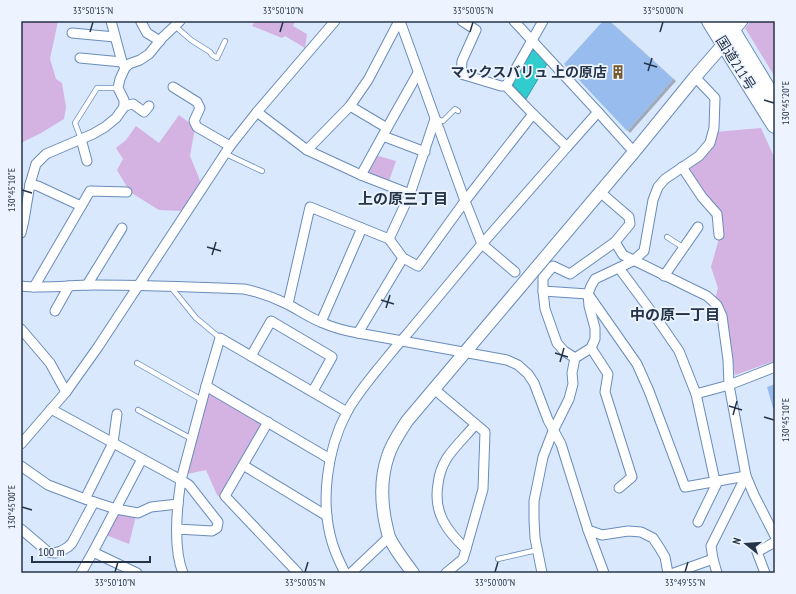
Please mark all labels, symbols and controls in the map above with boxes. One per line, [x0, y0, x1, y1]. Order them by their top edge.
text: 33°50'15"N [73, 4, 113, 17]
text: 33°50'10"N [263, 4, 303, 17]
text: 33°50'05"N [453, 4, 493, 17]
text: 33°50'00"N [643, 4, 683, 17]
street label: 国道211号 [712, 32, 760, 94]
place label: マックスバリュ 上の原店 [451, 63, 607, 81]
building icon: マックスバリュ 上の原店 [610, 64, 626, 80]
text: 130°45'20"E [779, 81, 792, 125]
text: 130°45'10"E [5, 168, 18, 212]
district label: 上の原三丁目 [358, 189, 448, 208]
district label: 中の原一丁目 [630, 305, 720, 324]
text: 130°45'10"E [779, 398, 792, 442]
text: 130°45'00"E [5, 485, 18, 529]
north arrow [726, 524, 766, 564]
text: N [729, 536, 744, 546]
scale bar [32, 538, 150, 564]
text: 100 m [38, 544, 65, 559]
text: 33°50'10"N [95, 576, 135, 589]
text: 33°50'05"N [285, 576, 325, 589]
text: 33°50'00"N [475, 576, 515, 589]
text: 33°49'55"N [665, 576, 705, 589]

